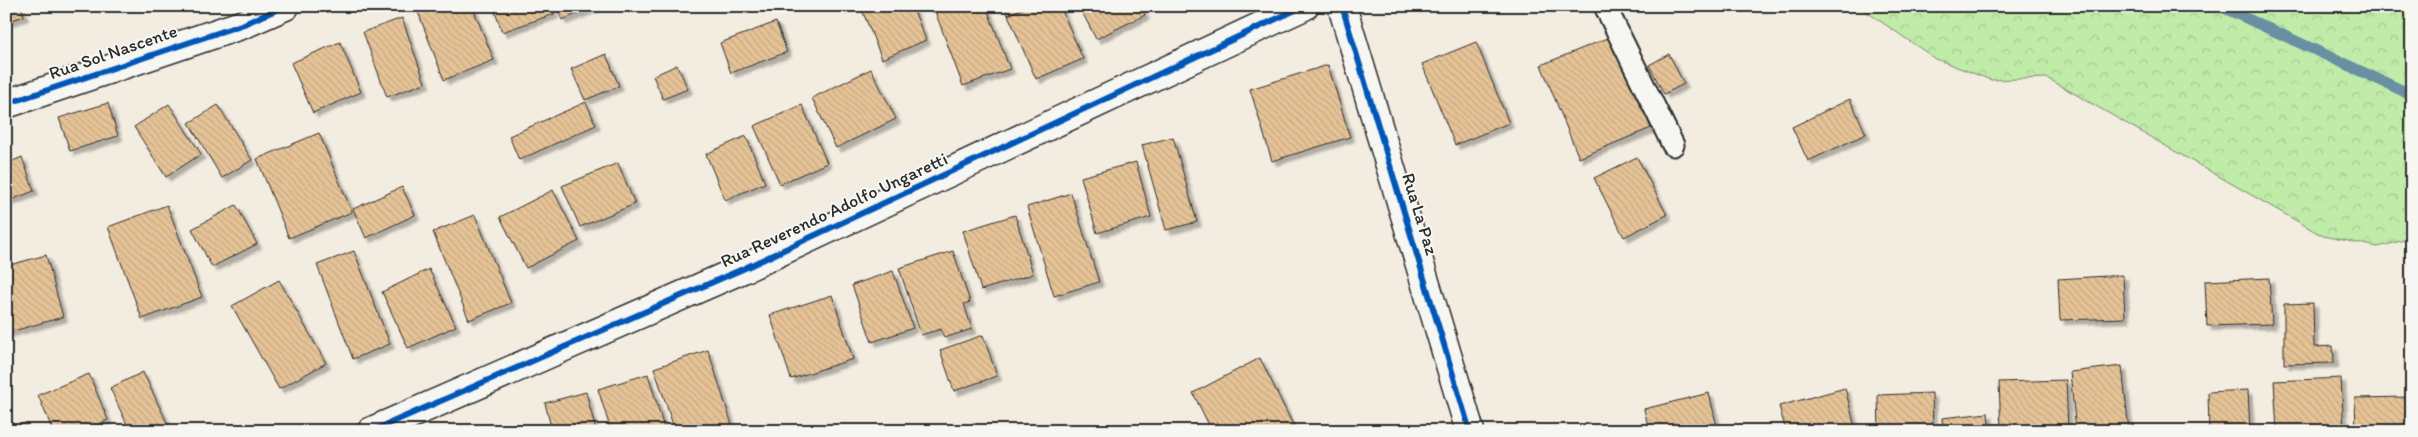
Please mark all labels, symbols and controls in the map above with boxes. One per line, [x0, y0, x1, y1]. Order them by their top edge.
street label: Rua Sol Nascente [46, 20, 180, 84]
street label: Rua Reverendo Adolfo Ungaretti [717, 148, 951, 272]
street label: Rua La Paz [1397, 170, 1443, 258]

